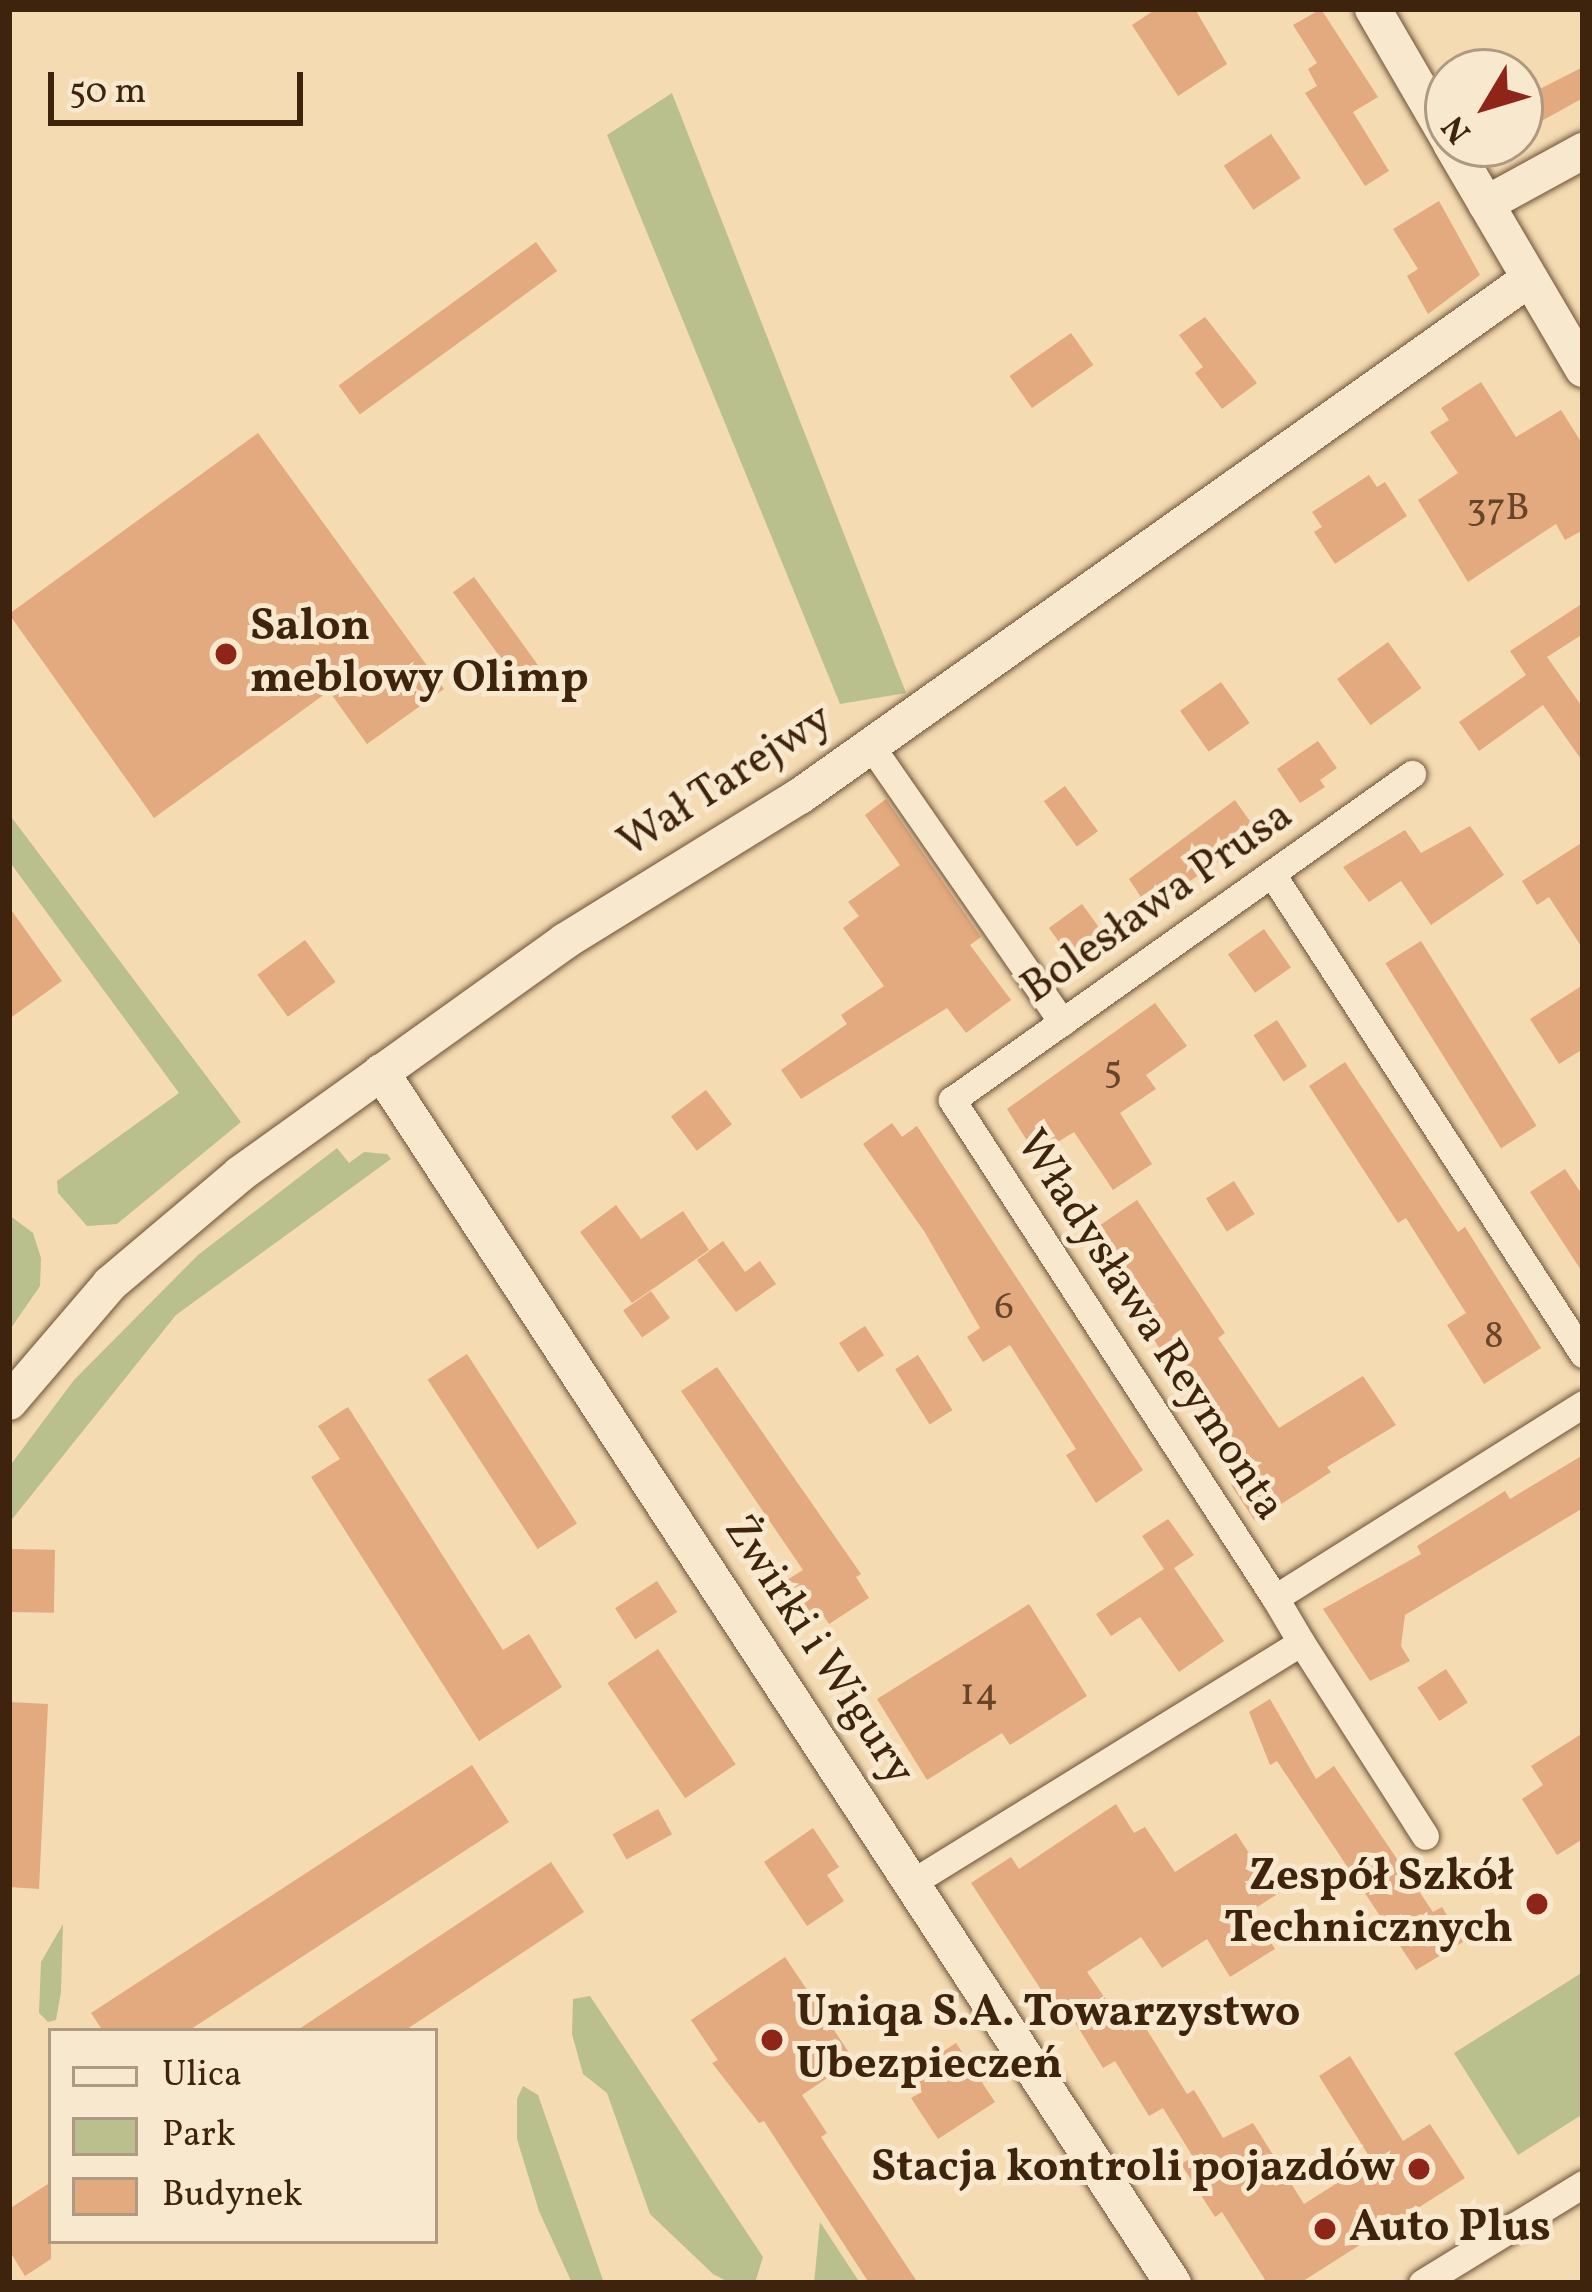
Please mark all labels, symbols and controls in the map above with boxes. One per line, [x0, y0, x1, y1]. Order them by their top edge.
scale bar [54, 48, 309, 122]
north arrow [1424, 48, 1544, 168]
text: 50 m [69, 68, 146, 118]
text: N [1432, 105, 1483, 152]
house number: 37B [1466, 486, 1530, 532]
place label: Salon meblowy Olimp [250, 601, 589, 707]
marker: Salon meblowy Olimp [213, 641, 239, 667]
street label: Wał Tarejwy [609, 693, 843, 871]
street label: Bolesława Prusa [1012, 790, 1304, 1016]
house number: 5 [1104, 1048, 1122, 1094]
street label: Władysława Reymonta [1003, 1121, 1295, 1531]
house number: 6 [994, 1285, 1014, 1331]
house number: 8 [1484, 1314, 1504, 1360]
street label: Żwirki i Wigury [710, 1506, 926, 1796]
house number: 14 [960, 1671, 998, 1717]
place label: Zespół Szkół Technicznych [1224, 1851, 1513, 1957]
marker: Zespół Szkół Technicznych [1524, 1891, 1550, 1917]
place label: Uniqa S.A. Towarzystwo Ubezpieczeń [796, 1987, 1301, 2093]
marker: Uniqa S.A. Towarzystwo Ubezpieczeń [759, 2027, 785, 2053]
legend [48, 2028, 438, 2244]
text: Ulica [162, 2051, 242, 2101]
text: Park [162, 2111, 236, 2161]
place label: Stacja kontroli pojazdów [871, 2142, 1395, 2196]
marker: Stacja kontroli pojazdów [1406, 2156, 1432, 2182]
text: Budynek [162, 2171, 303, 2221]
place label: Auto Plus [1349, 2202, 1551, 2256]
marker: Auto Plus [1312, 2216, 1338, 2242]

